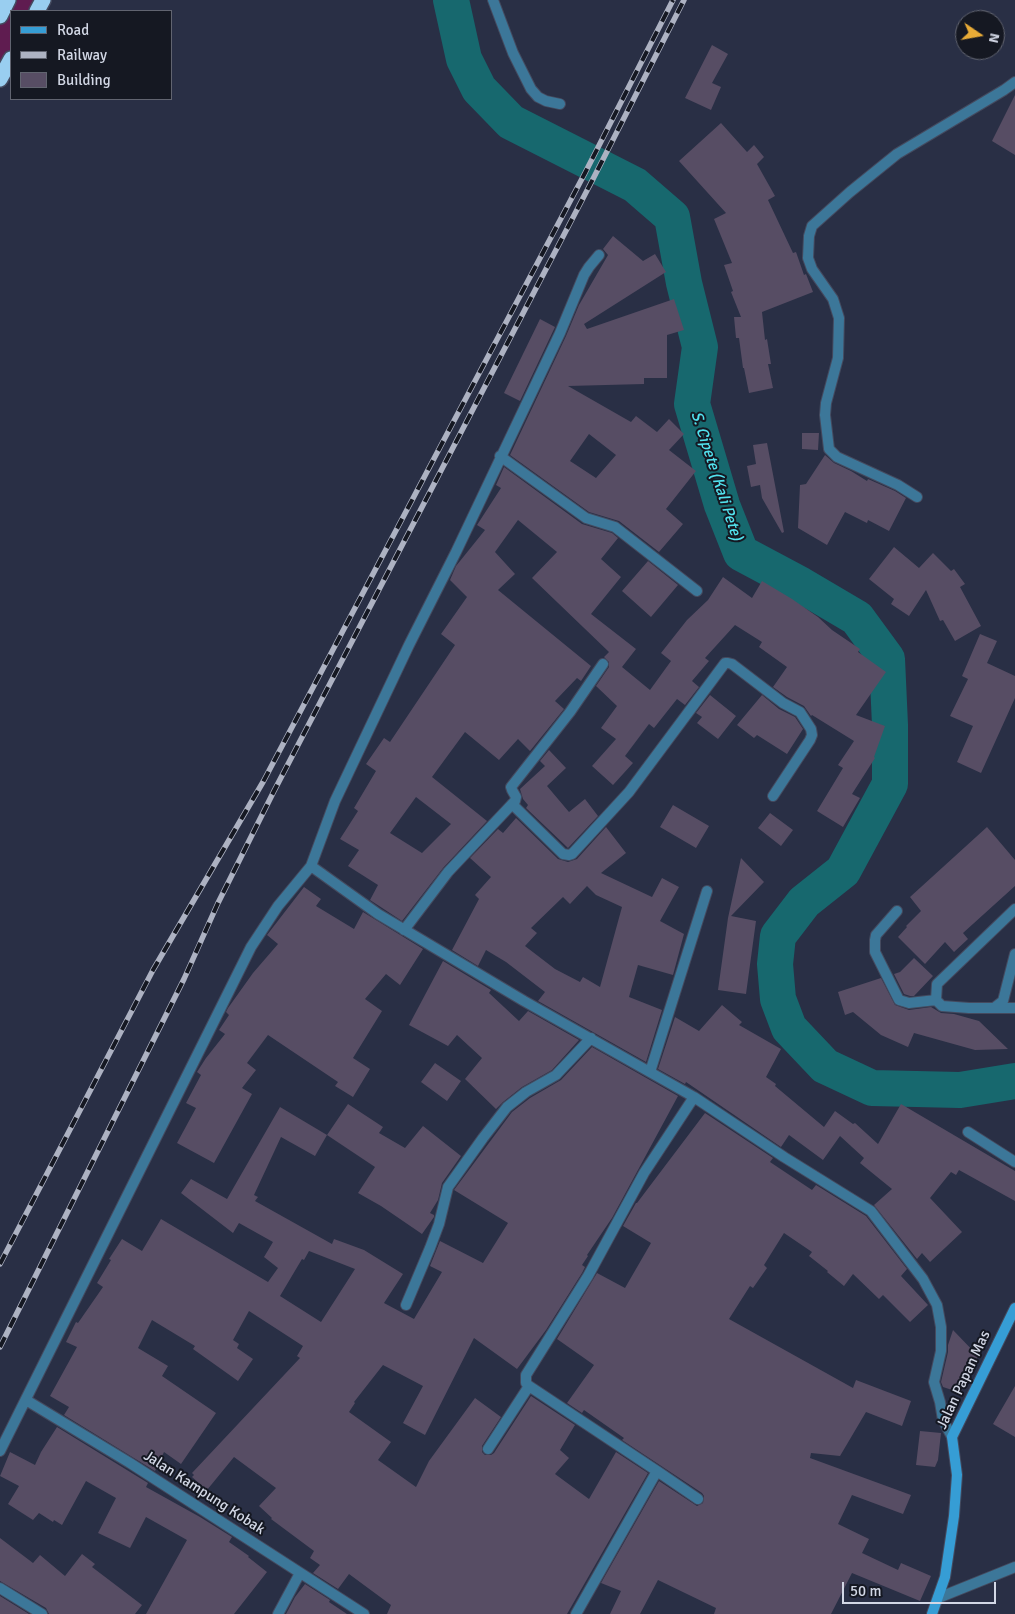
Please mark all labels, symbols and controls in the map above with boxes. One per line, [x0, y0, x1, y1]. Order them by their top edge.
legend [10, 10, 172, 100]
north arrow [955, 10, 1005, 60]
text: Road [57, 21, 89, 39]
text: N [985, 31, 1004, 45]
text: Railway [57, 46, 107, 64]
text: Building [57, 71, 111, 89]
water label: S. Cipete (Kali Pete) [686, 409, 746, 543]
street label: Jalan Papan Mas [933, 1328, 995, 1432]
street label: Jalan Kampung Kobak [140, 1447, 268, 1539]
scale bar [845, 1572, 999, 1604]
text: 50 m [850, 1582, 881, 1600]

